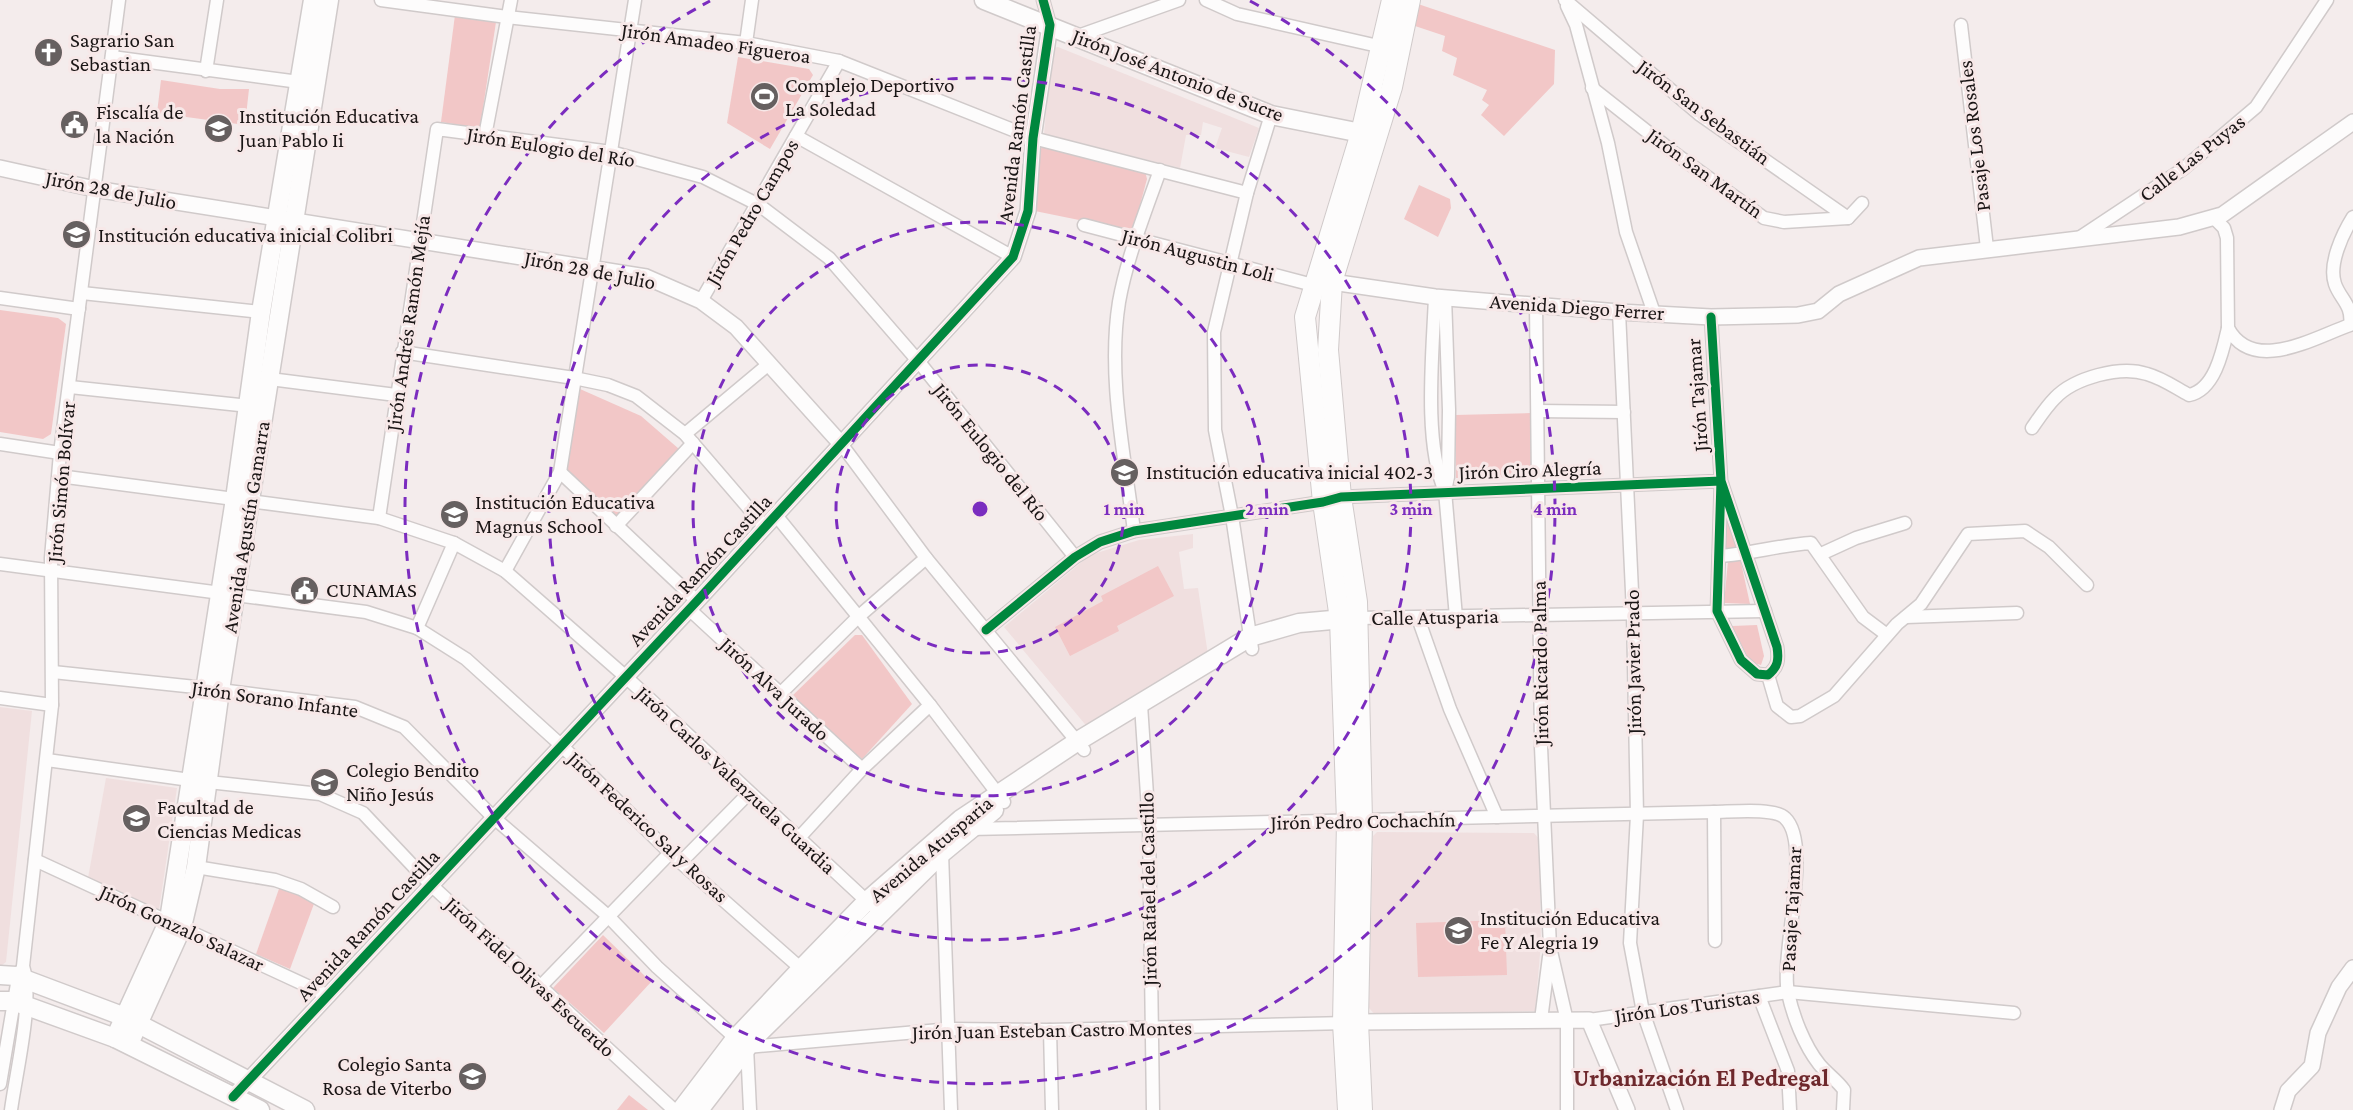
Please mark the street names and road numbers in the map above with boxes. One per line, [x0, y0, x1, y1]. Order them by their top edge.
street label: Jirón Amadeo Figueroa [618, 18, 813, 68]
street label: Jirón José Antonio de Sucre [1067, 23, 1287, 126]
street label: Avenida Ramón Castilla [993, 24, 1041, 224]
street label: Jirón San Sebastián [1631, 53, 1775, 170]
street label: Pasaje Los Rosales [1953, 59, 1995, 213]
street label: Calle Las Puyas [2134, 109, 2250, 207]
street label: Jirón Eulogio del Río [463, 122, 637, 172]
street label: Jirón San Martín [1641, 122, 1768, 223]
street label: Jirón Pedro Campos [699, 135, 804, 291]
street label: Jirón 28 de Julio [42, 165, 178, 214]
street label: Jirón Andrés Ramón Mejía [381, 213, 435, 435]
street label: Jirón Augustin Loli [1117, 223, 1277, 287]
street label: Jirón 28 de Julio [521, 245, 657, 294]
street label: Avenida Diego Ferrer [1489, 289, 1666, 325]
street label: Jirón Tajamar [1681, 337, 1713, 455]
street label: Jirón Eulogio del Río [927, 377, 1054, 526]
street label: Jirón Simón Bolívar [42, 400, 80, 566]
street label: Avenida Agustín Gamarra [217, 419, 275, 635]
street label: Jirón Ciro Alegría [1456, 455, 1602, 485]
street label: Avenida Ramón Castilla [623, 489, 777, 651]
street label: Jirón Ricardo Palma [1527, 580, 1553, 747]
street label: Jirón Javier Prado [1620, 589, 1646, 737]
street label: Calle Atusparia [1371, 604, 1499, 630]
street label: Jirón Alva Jurado [714, 631, 835, 746]
street label: Jirón Sorano Infante [188, 675, 360, 723]
street label: Jirón Carlos Valenzuela Guardia [630, 680, 841, 879]
street label: Jirón Federico Sal y Rosas [561, 745, 733, 908]
street label: Avenida Atusparia [865, 790, 998, 907]
street label: Jirón Rafael del Castillo [1134, 792, 1162, 988]
street label: Jirón Pedro Cochachín [1268, 807, 1456, 835]
street label: Avenida Ramón Castilla [291, 844, 445, 1006]
street label: Pasaje Tajamar [1776, 845, 1806, 972]
street label: Jirón Gonzalo Salazar [94, 878, 269, 977]
street label: Jirón Fidel Olivas Escuerdo [439, 891, 620, 1062]
street label: Jirón Los Turistas [1611, 984, 1761, 1028]
street label: Jirón Juan Esteban Castro Montes [910, 1016, 1192, 1044]

